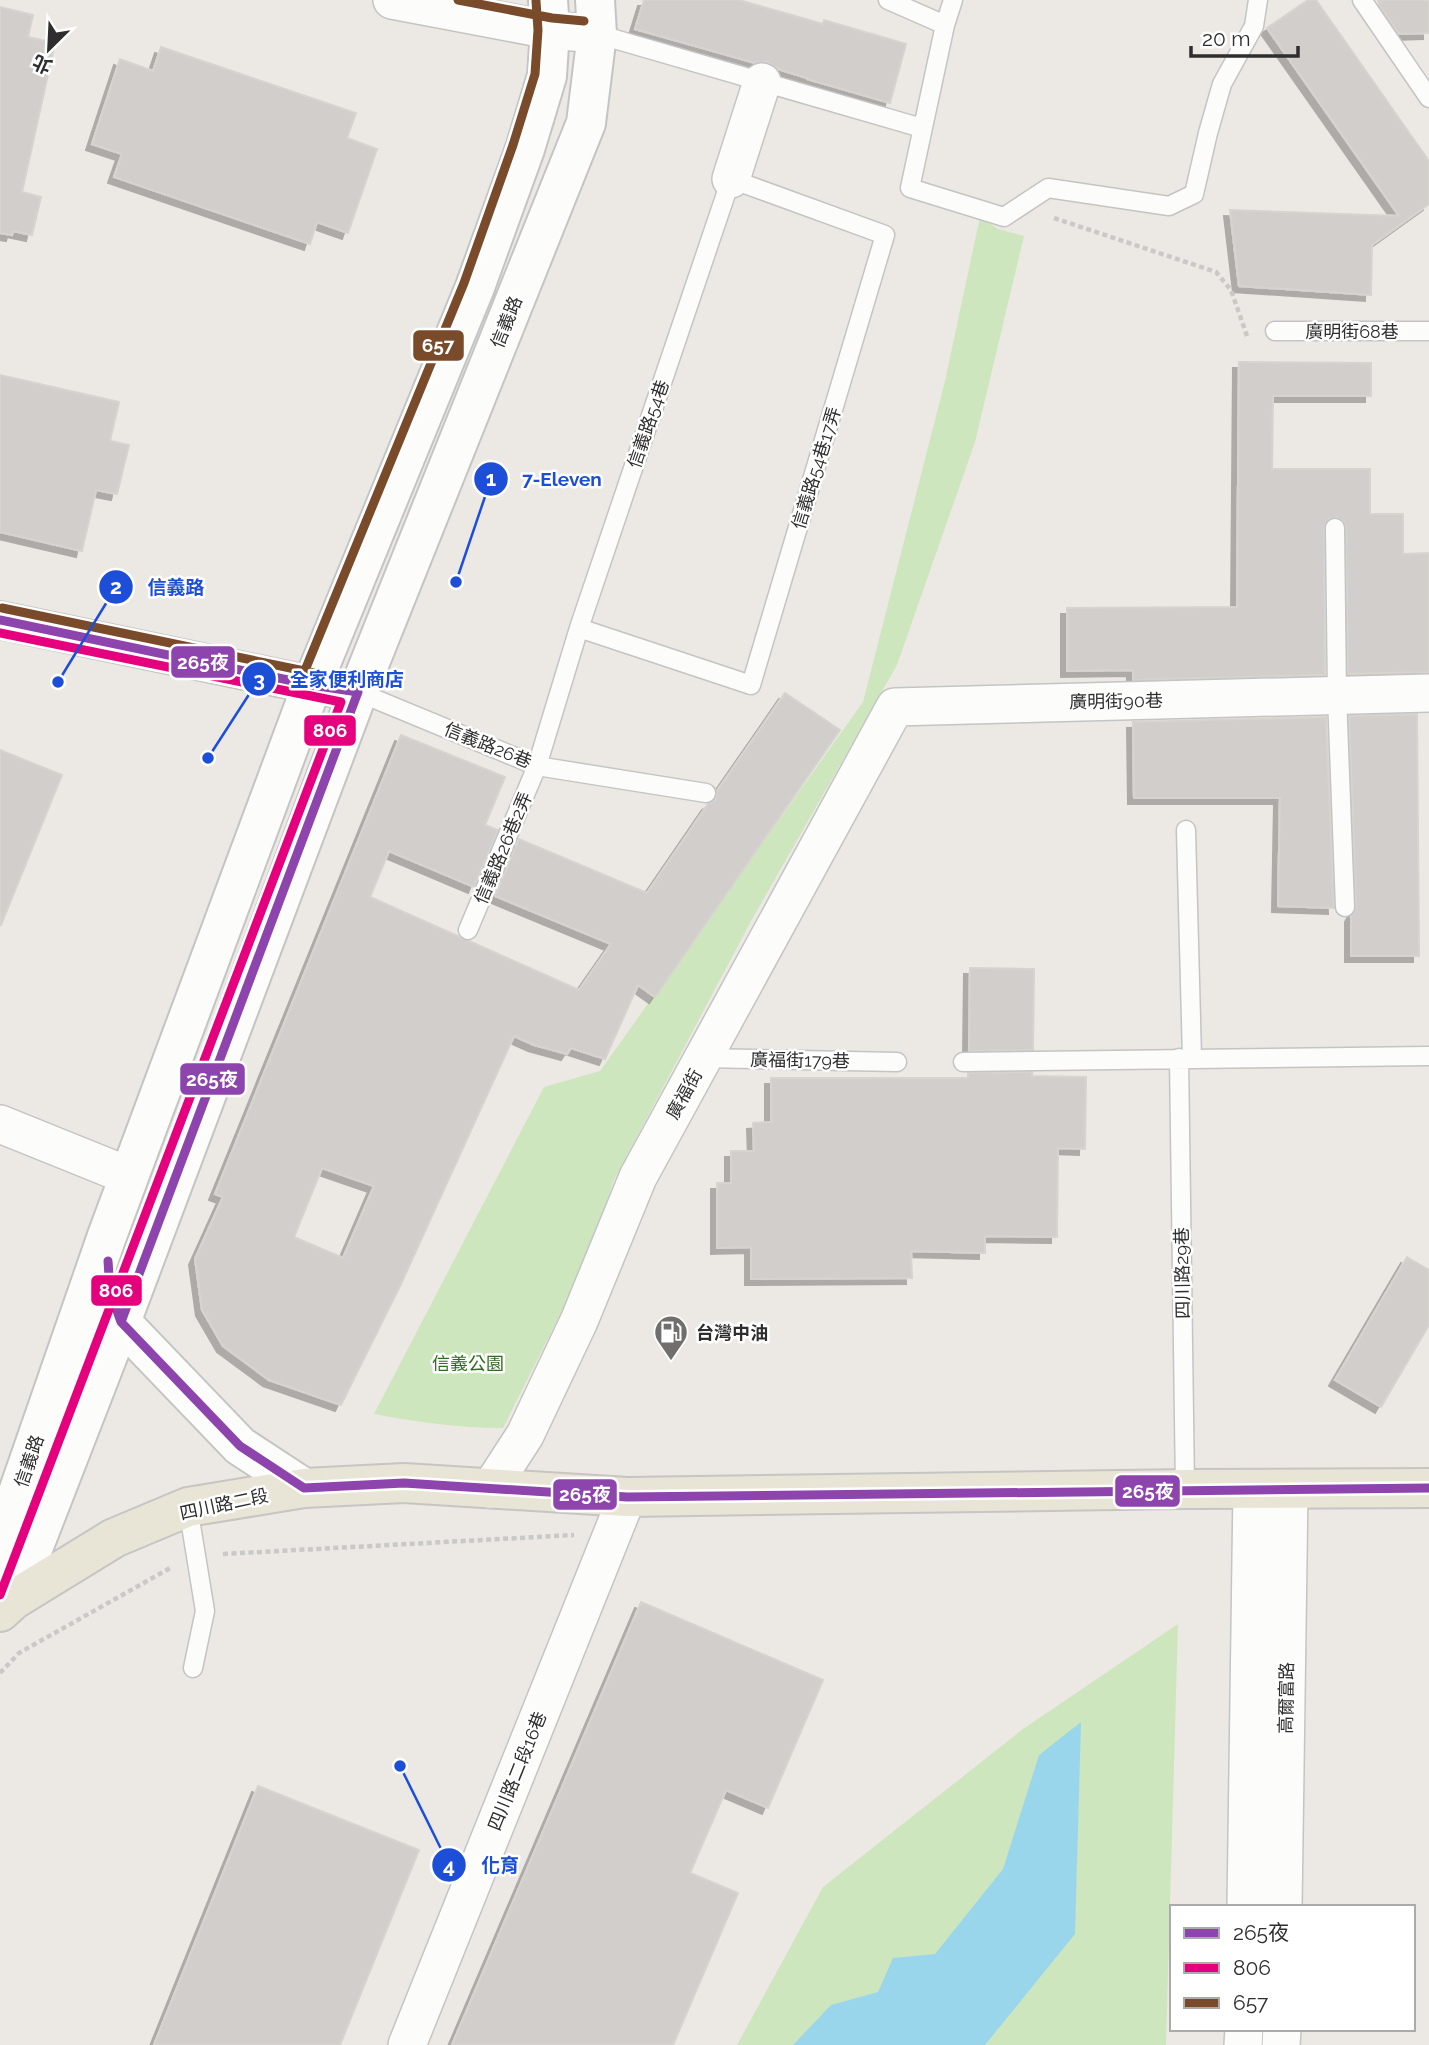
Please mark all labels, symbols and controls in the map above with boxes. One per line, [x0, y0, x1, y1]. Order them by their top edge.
north arrow [14, 14, 84, 84]
scale bar [1191, 14, 1298, 58]
text: 20 m [1202, 26, 1250, 51]
text: 北 [29, 51, 55, 78]
street label: 信義路 [486, 293, 526, 351]
street label: 廣明街68巷 [1305, 321, 1399, 342]
line badge: 657 [412, 329, 465, 362]
text: 657 [422, 334, 455, 356]
street label: 信義路54巷 [623, 377, 673, 471]
street label: 信義路54巷17弄 [787, 404, 845, 532]
callout: 7-Eleven [474, 459, 616, 499]
text: 1 [486, 466, 496, 491]
text: 7-Eleven [522, 468, 602, 490]
callout: 信義路 [98, 567, 218, 607]
text: 2 [110, 574, 122, 599]
text: 信義路 [147, 576, 205, 598]
line badge: 265夜 [170, 645, 236, 679]
text: 265夜 [177, 651, 229, 673]
callout: 全家便利商店 [241, 659, 418, 699]
text: 3 [253, 667, 265, 692]
text: 全家便利商店 [290, 668, 404, 690]
street label: 廣明街90巷 [1069, 690, 1163, 712]
line badge: 806 [303, 714, 357, 747]
street label: 信義路26巷 [441, 718, 535, 772]
text: 806 [313, 719, 347, 741]
street label: 信義路26巷2弄 [470, 789, 536, 907]
street label: 廣福街179巷 [750, 1049, 850, 1071]
line badge: 265夜 [179, 1062, 246, 1096]
street label: 廣福街 [662, 1065, 706, 1123]
text: 265夜 [186, 1068, 238, 1090]
street label: 四川路29巷 [1171, 1227, 1193, 1319]
line badge: 806 [90, 1274, 143, 1307]
text: 806 [99, 1279, 133, 1301]
fuel station icon: 台灣中油 [652, 1313, 690, 1362]
place label: 台灣中油 [696, 1322, 768, 1343]
park label: 信義公園 [432, 1353, 504, 1374]
street label: 信義路 [10, 1432, 48, 1490]
line badge: 265夜 [1114, 1474, 1181, 1508]
line badge: 265夜 [552, 1478, 618, 1511]
text: 265夜 [1122, 1480, 1174, 1502]
text: 265夜 [559, 1483, 611, 1505]
street label: 四川路二段 [178, 1484, 270, 1524]
street label: 高爾富路 [1275, 1662, 1297, 1734]
street label: 四川路二段16巷 [484, 1708, 550, 1834]
callout: 化育 [432, 1845, 533, 1885]
text: 4 [443, 1853, 455, 1878]
text: 化育 [481, 1854, 519, 1876]
legend [1170, 1905, 1415, 2031]
text: 265夜 [1233, 1920, 1289, 1945]
text: 806 [1233, 1955, 1271, 1980]
text: 657 [1233, 1990, 1269, 2015]

